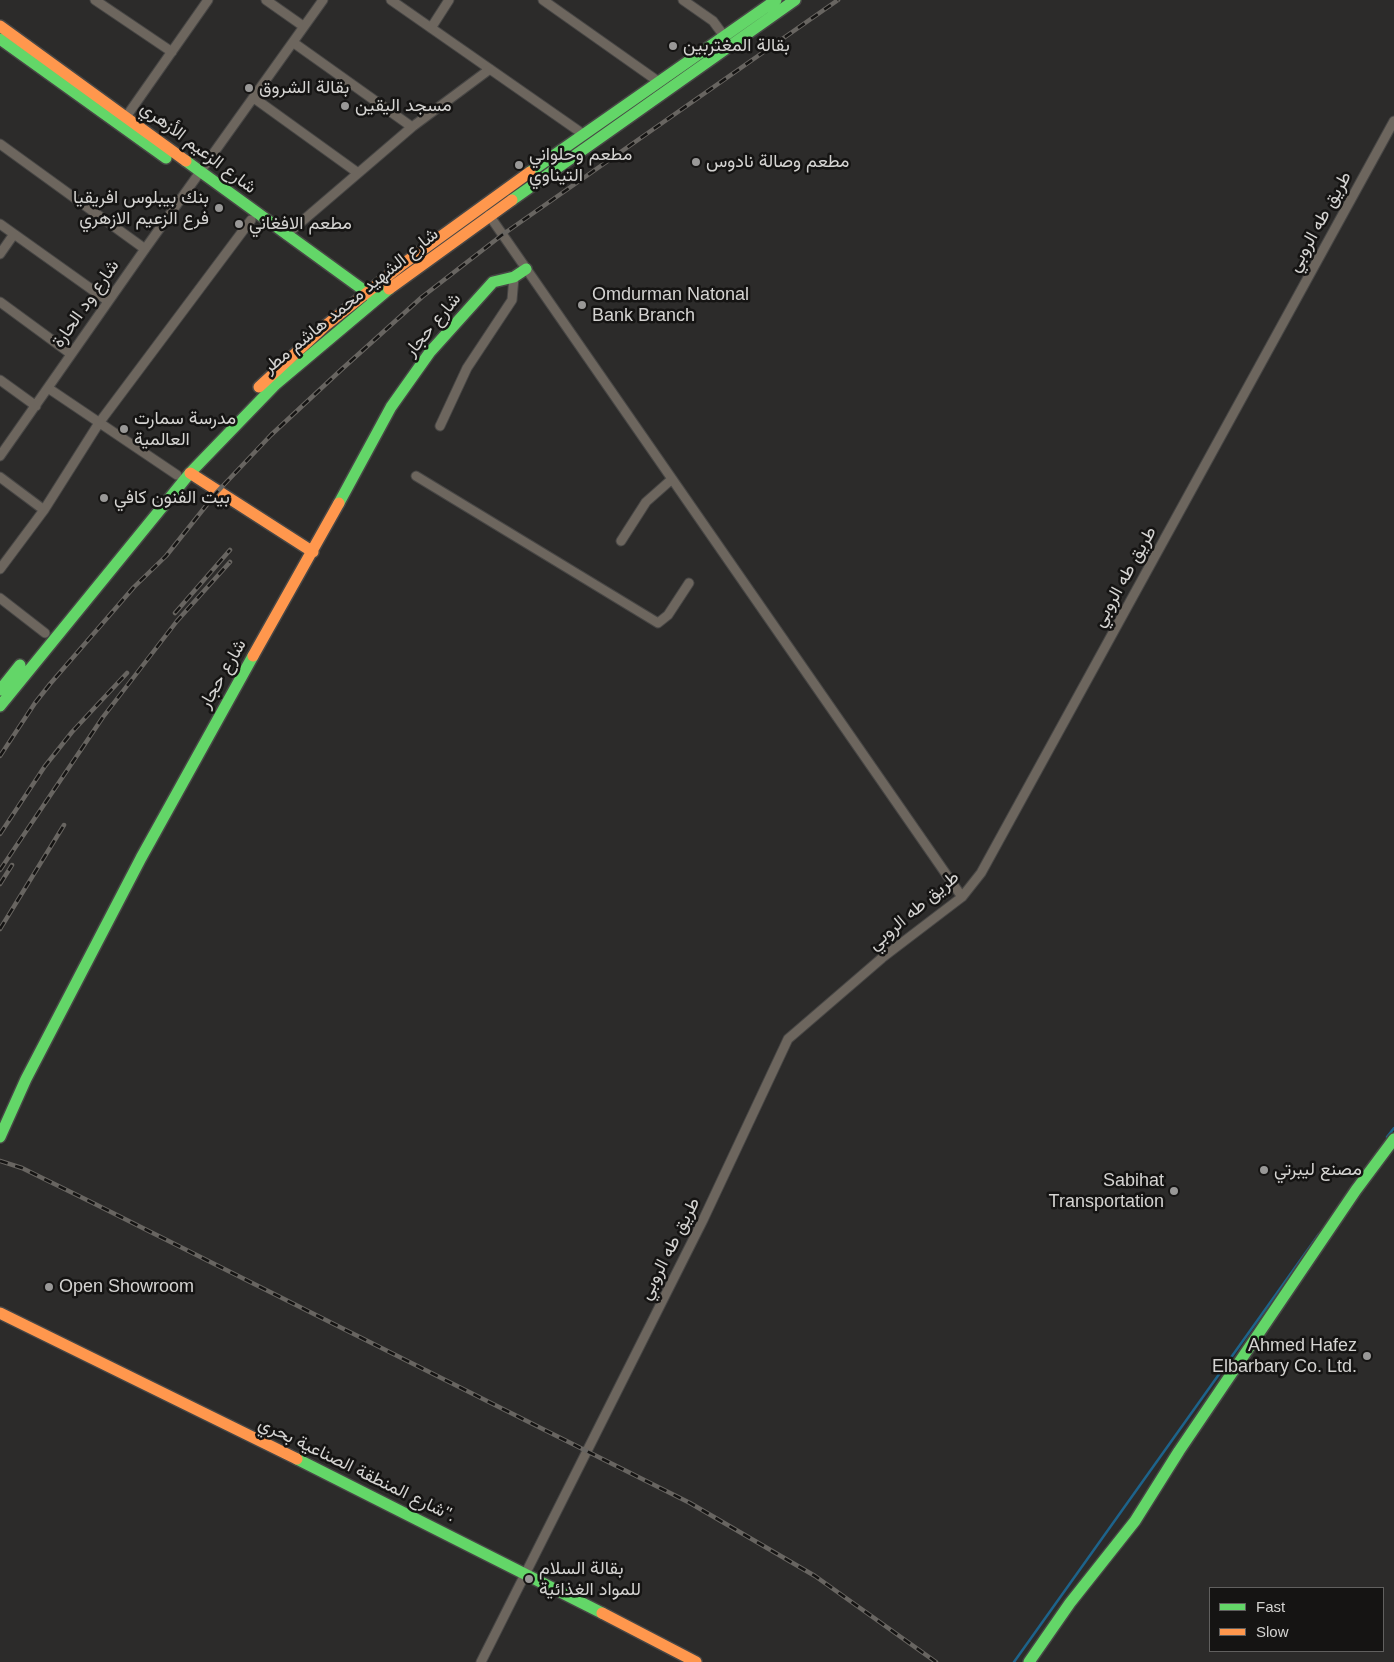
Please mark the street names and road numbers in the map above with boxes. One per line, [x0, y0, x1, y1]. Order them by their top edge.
street label: شارع الزعيم الأزهري [136, 97, 260, 199]
street label: طريق طه الروبي [1283, 168, 1357, 276]
street label: شارع الشهيد محمد هاشم مطر [259, 224, 443, 378]
street label: شارع ود الحارة [48, 256, 124, 352]
street label: شارع حجار [400, 289, 466, 361]
street label: طريق طه الروبي [1088, 523, 1162, 631]
street label: شارع حجار [195, 636, 251, 712]
street label: طريق طه الروبي [864, 867, 964, 955]
street label: طريق طه الروبي [635, 1194, 705, 1304]
street label: شارع المنطقة الصناعية بحري". [255, 1413, 459, 1527]

